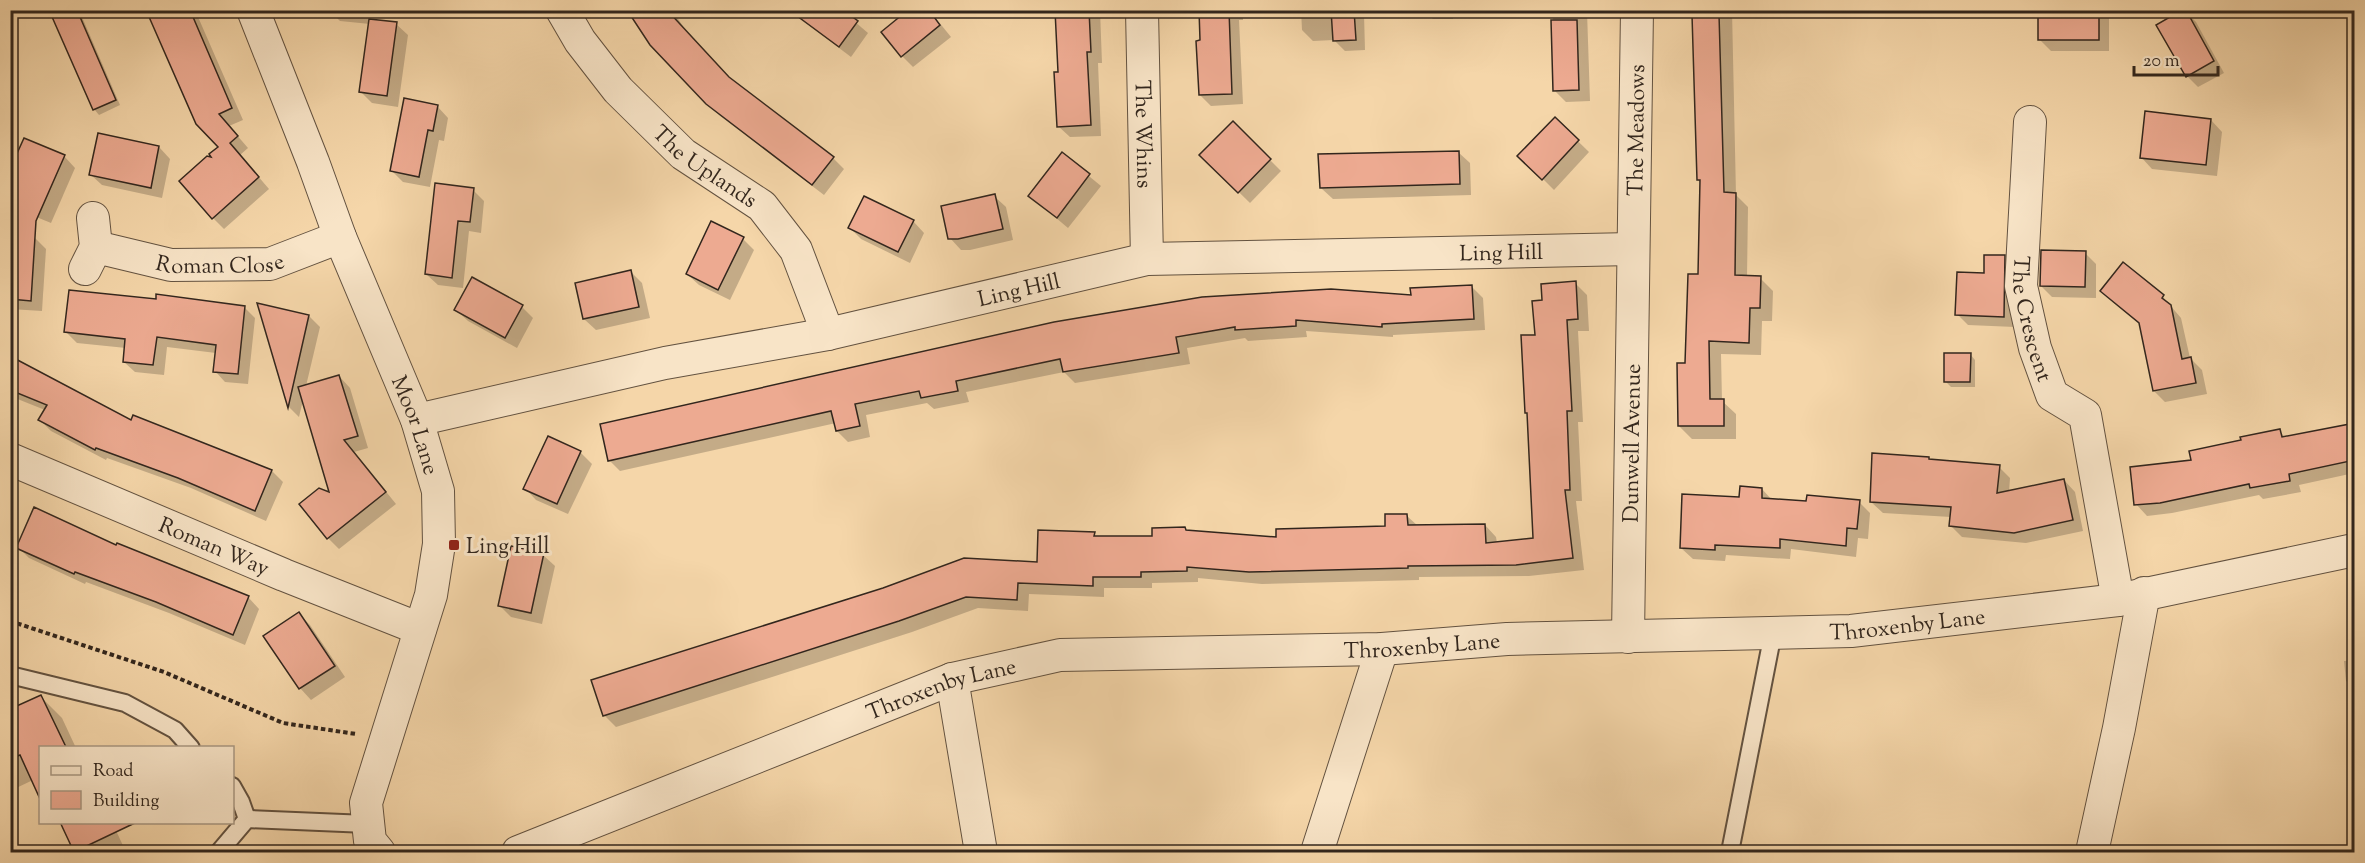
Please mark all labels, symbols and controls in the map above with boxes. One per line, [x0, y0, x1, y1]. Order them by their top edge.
scale bar [2134, 39, 2218, 77]
text: 20 m [2143, 49, 2180, 75]
street label: The Meadows [1621, 64, 1655, 196]
street label: The Whins [1124, 80, 1159, 189]
street label: The Uplands [643, 119, 762, 217]
street label: Ling Hill [1459, 238, 1543, 272]
street label: Roman Close [152, 247, 290, 284]
street label: The Crescent [2002, 255, 2059, 387]
street label: Ling Hill [975, 267, 1064, 317]
street label: Dunwell Avenue [1617, 363, 1651, 523]
street label: Moor Lane [381, 371, 445, 479]
street label: Roman Way [153, 511, 274, 586]
place label: Ling Hill [466, 532, 550, 564]
marker: Ling Hill [447, 538, 461, 552]
street label: Throxenby Lane [1829, 603, 1987, 651]
street label: Throxenby Lane [1343, 627, 1502, 669]
street label: Throxenby Lane [862, 652, 1020, 731]
legend [39, 746, 234, 824]
text: Road [93, 759, 133, 785]
text: Building [93, 789, 159, 815]

